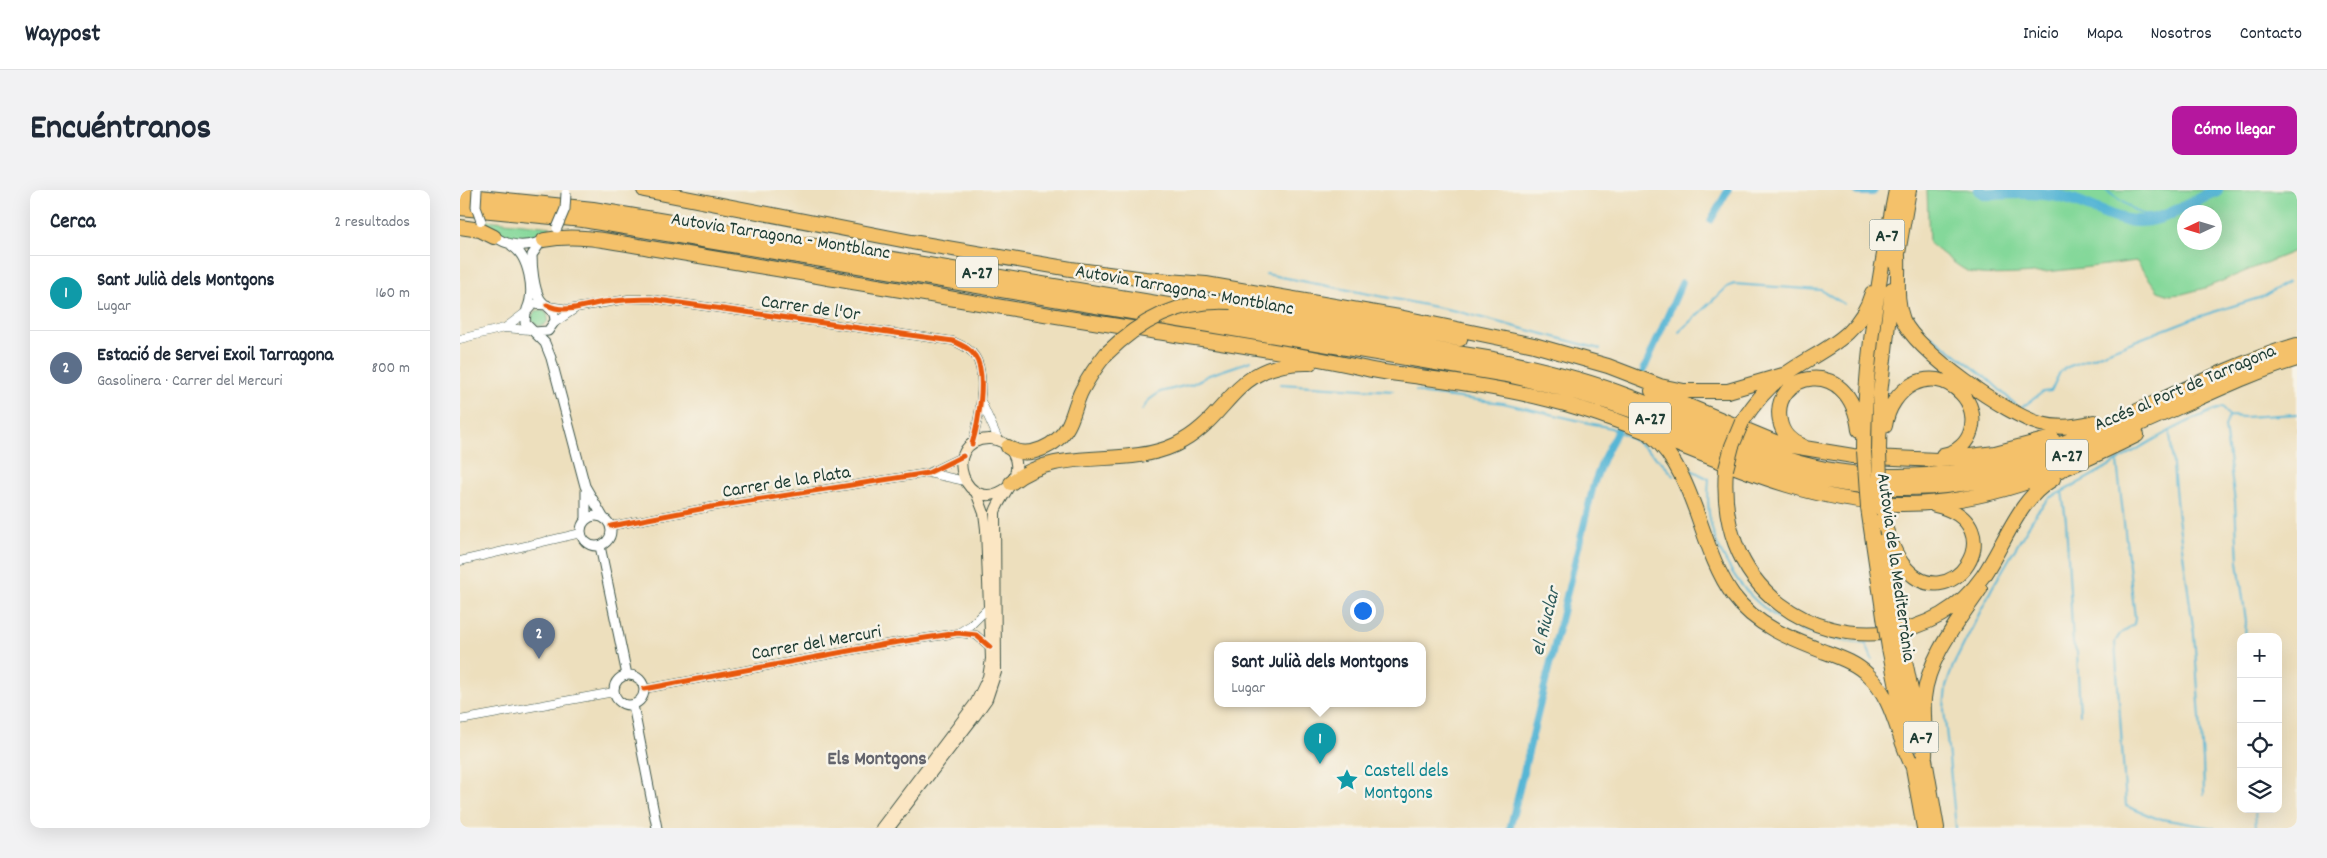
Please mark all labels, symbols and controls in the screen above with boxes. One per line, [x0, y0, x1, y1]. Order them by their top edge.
text: Waypost [25, 18, 100, 52]
text: Inicio [2023, 22, 2059, 47]
text: Mapa [2087, 22, 2122, 47]
text: Nosotros [2150, 22, 2212, 47]
text: Contacto [2240, 22, 2302, 47]
text: Encuéntranos [30, 105, 211, 155]
button: Cómo llegar [2172, 106, 2297, 155]
north arrow [2177, 205, 2222, 250]
street label: Autovia Tarragona - Montblanc [669, 207, 892, 268]
text: Cerca [50, 208, 96, 238]
text: 2 resultados [334, 211, 410, 234]
road number: A-7 [1870, 220, 1904, 250]
road number: A-27 [956, 256, 998, 288]
street label: Autovia Tarragona - Montblanc [1073, 259, 1296, 324]
text: Sant Julià dels Montgons [97, 268, 274, 295]
text: 1 [64, 282, 68, 305]
text: 160 m [375, 282, 410, 305]
street label: Carrer de l'Or [759, 289, 862, 330]
text: Lugar [97, 295, 131, 318]
street label: Accés al Port de Tarragona [2090, 338, 2281, 440]
text: Estació de Servei Exoil Tarragona [97, 343, 333, 370]
text: 2 [63, 357, 70, 380]
text: 800 m [371, 357, 410, 380]
text: Gasolinera · Carrer del Mercuri [97, 370, 283, 393]
road number: A-27 [1629, 402, 1671, 434]
road number: A-27 [2046, 440, 2088, 470]
street label: Carrer de la Plata [720, 460, 854, 507]
street label: Autovia de la Mediterrània [1868, 471, 1921, 665]
water label: el Riuclar [1525, 582, 1570, 659]
your location [1350, 598, 1376, 624]
pin: 2 [523, 618, 555, 659]
street label: Carrer del Mercuri [750, 620, 884, 669]
map controls [2237, 633, 2282, 813]
button: + [2237, 633, 2282, 678]
popup [1214, 642, 1426, 707]
text: Sant Julià dels Montgons [1231, 650, 1409, 677]
text: Lugar [1231, 677, 1265, 700]
button: − [2237, 678, 2282, 723]
road number: A-7 [1904, 722, 1938, 752]
pin: 1 [1304, 723, 1336, 764]
button: locate [2237, 723, 2282, 768]
district label: Els Montgons [827, 746, 927, 774]
place label: Castell dels Montgons [1364, 759, 1449, 808]
place icon: Castell dels Montgons [1334, 767, 1360, 793]
button: layers [2237, 768, 2282, 813]

